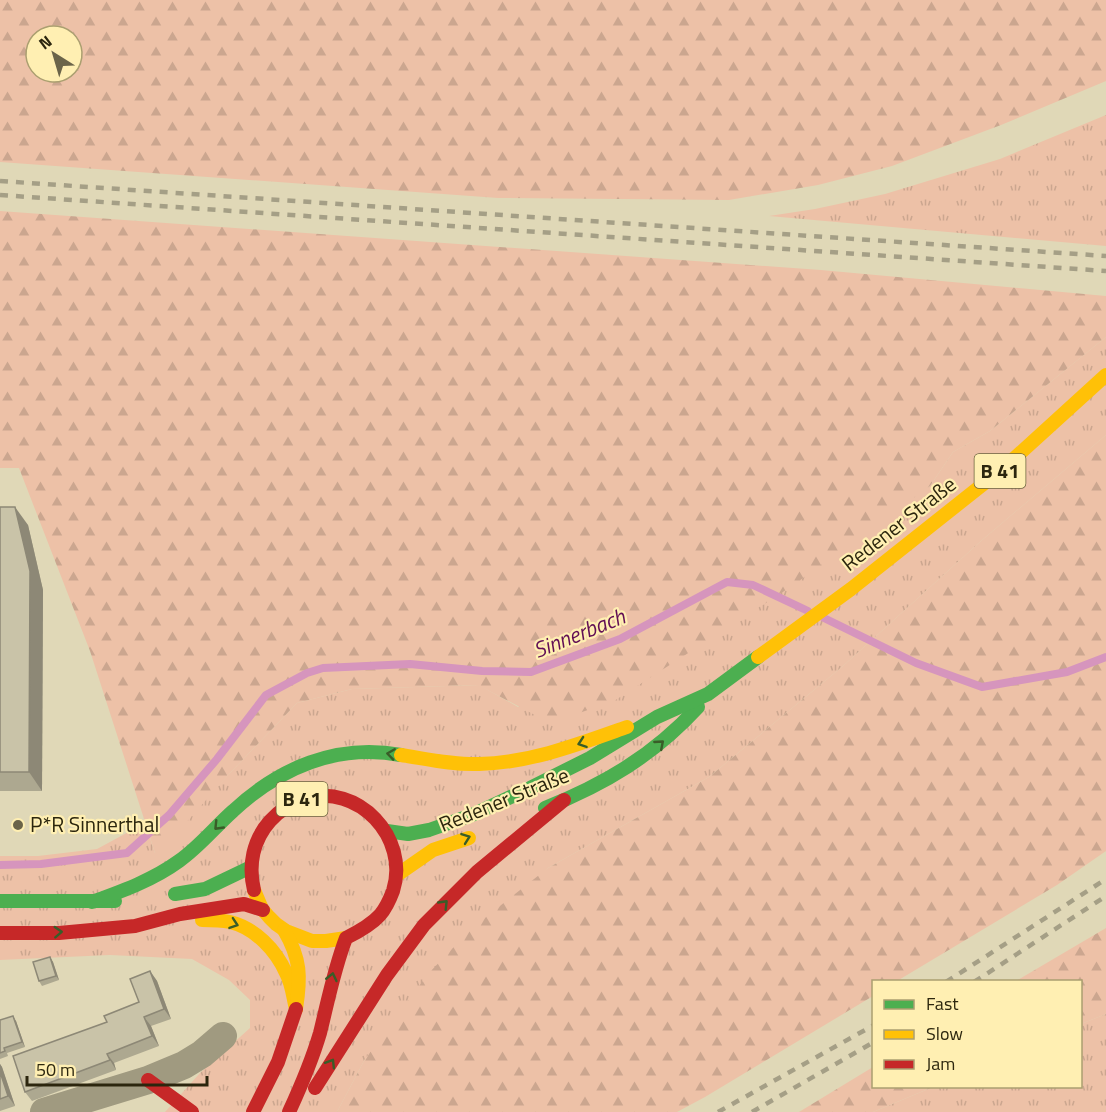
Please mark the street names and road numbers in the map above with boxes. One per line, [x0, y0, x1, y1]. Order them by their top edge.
road number: B 41 [974, 454, 1026, 488]
street label: Redener Straße [834, 468, 963, 578]
street label: Redener Straße [434, 758, 574, 840]
road number: B 41 [276, 782, 328, 816]

